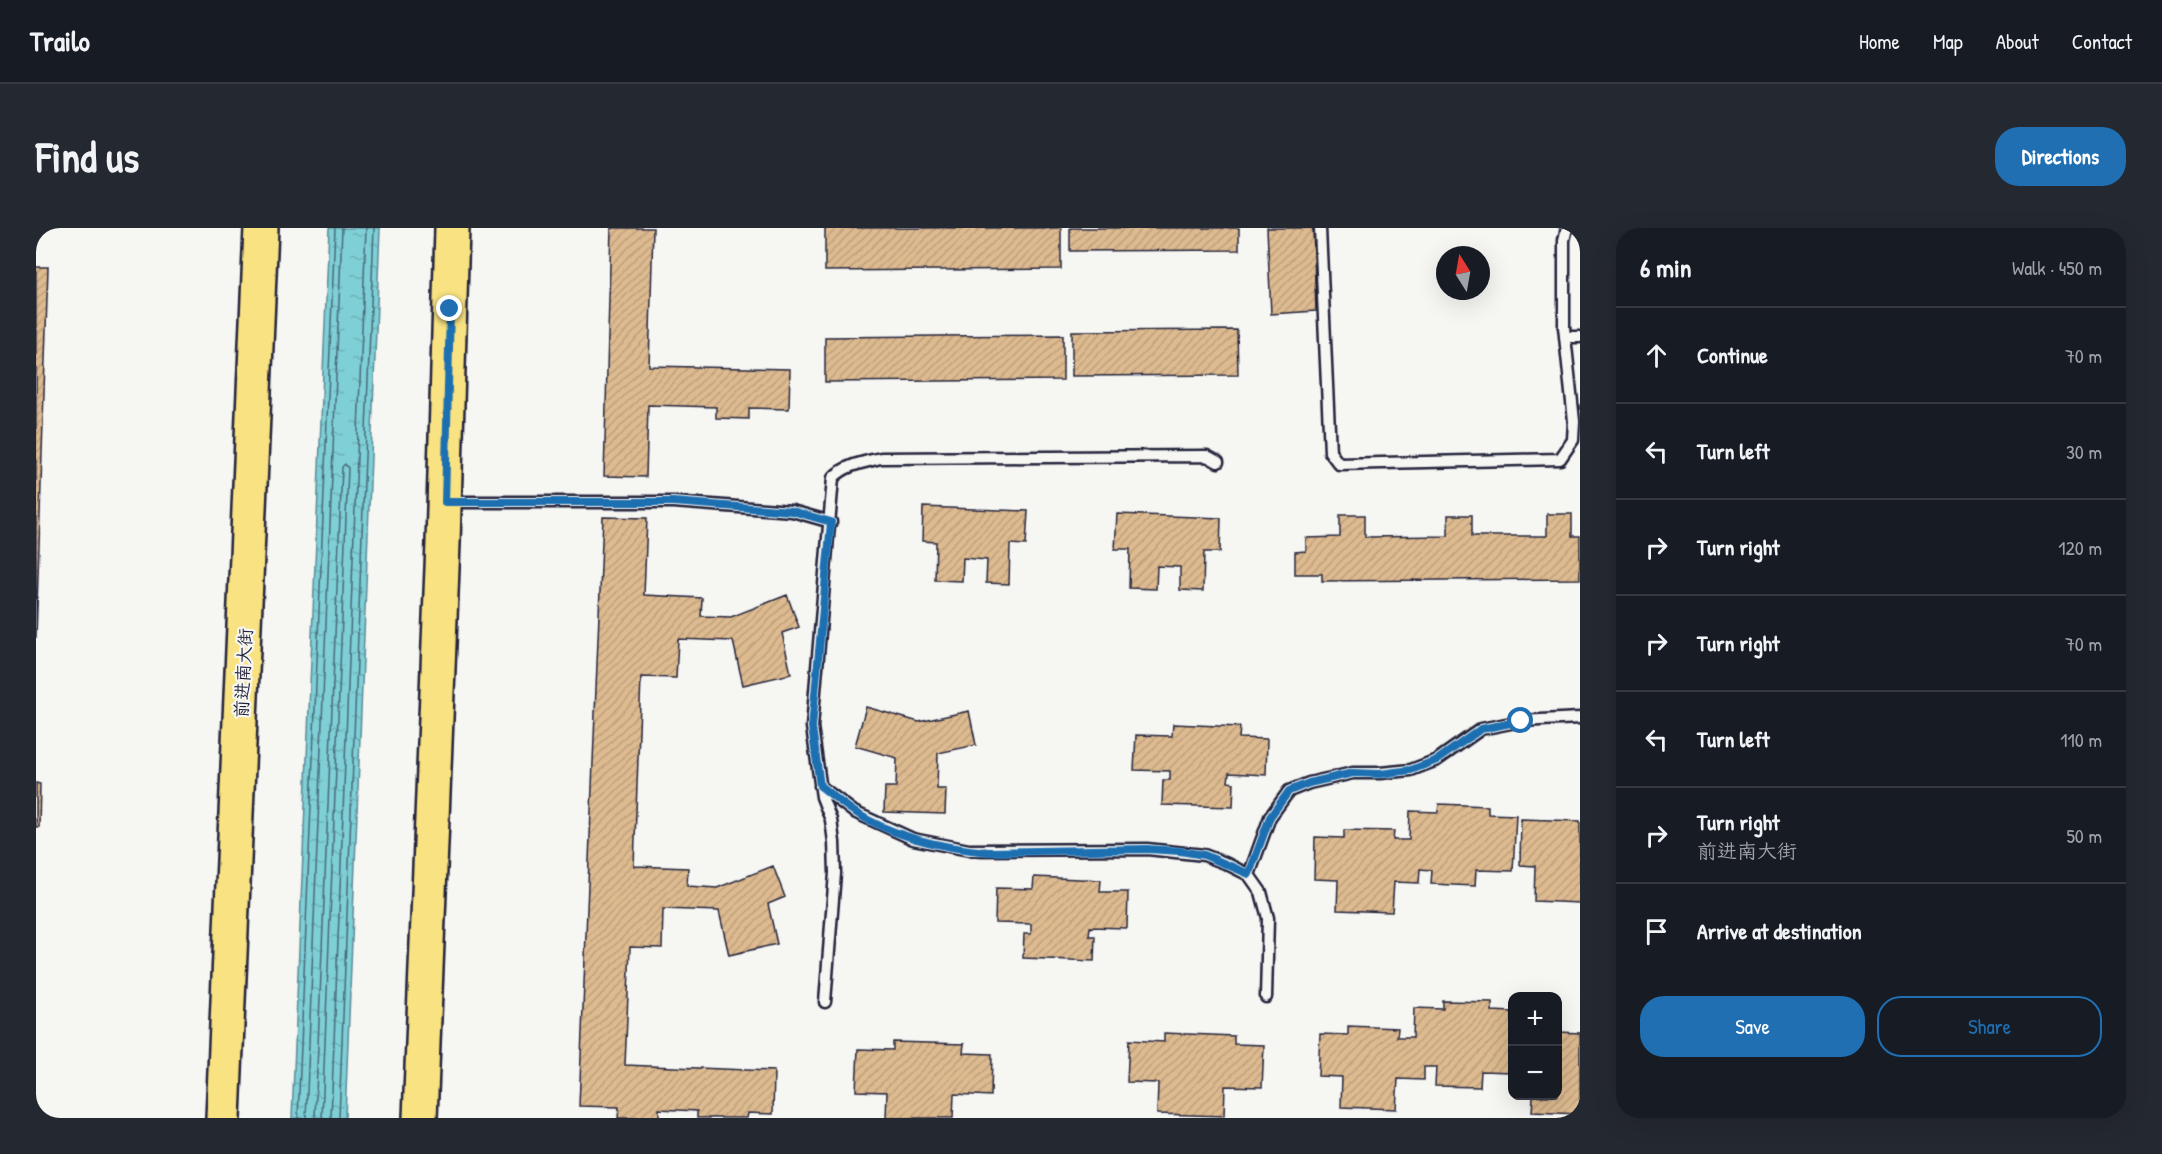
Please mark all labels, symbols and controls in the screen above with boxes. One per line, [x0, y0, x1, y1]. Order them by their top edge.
text: Trailo [30, 22, 90, 60]
text: Home [1859, 27, 1900, 56]
text: Map [1933, 27, 1963, 56]
text: About [1996, 27, 2039, 56]
text: Contact [2072, 27, 2132, 56]
button: Directions [1995, 127, 2126, 186]
text: Find us [36, 128, 139, 185]
north arrow [1436, 246, 1490, 300]
text: 6 min [1640, 250, 1692, 285]
text: Walk · 450 m [2012, 254, 2102, 281]
route end [436, 295, 462, 321]
icon: ahead [1640, 339, 1673, 372]
text: Continue [1697, 340, 1768, 370]
text: 70 m [2065, 342, 2102, 369]
icon: left [1640, 435, 1673, 468]
text: Turn left [1697, 436, 1770, 466]
text: 30 m [2066, 438, 2102, 465]
icon: right [1640, 531, 1673, 564]
text: Turn right [1697, 532, 1780, 562]
text: 120 m [2058, 534, 2102, 561]
street label: 前进南大街 [228, 627, 258, 719]
icon: right [1640, 627, 1673, 660]
text: Turn right [1697, 628, 1780, 658]
text: 70 m [2065, 630, 2102, 657]
route start [1507, 707, 1533, 733]
icon: left [1640, 723, 1673, 756]
text: Turn left [1697, 724, 1770, 754]
text: 110 m [2060, 726, 2102, 753]
text: Turn right [1697, 807, 1780, 837]
icon: right [1640, 819, 1673, 852]
text: 50 m [2066, 822, 2102, 849]
text: 前进南大街 [1697, 837, 1797, 864]
icon: arrive [1640, 915, 1673, 948]
text: Arrive at destination [1697, 916, 1862, 946]
map controls [1508, 992, 1562, 1100]
button: + [1508, 992, 1562, 1046]
button: Save [1640, 996, 1865, 1057]
button: Share [1877, 996, 2102, 1057]
button: − [1508, 1046, 1562, 1100]

